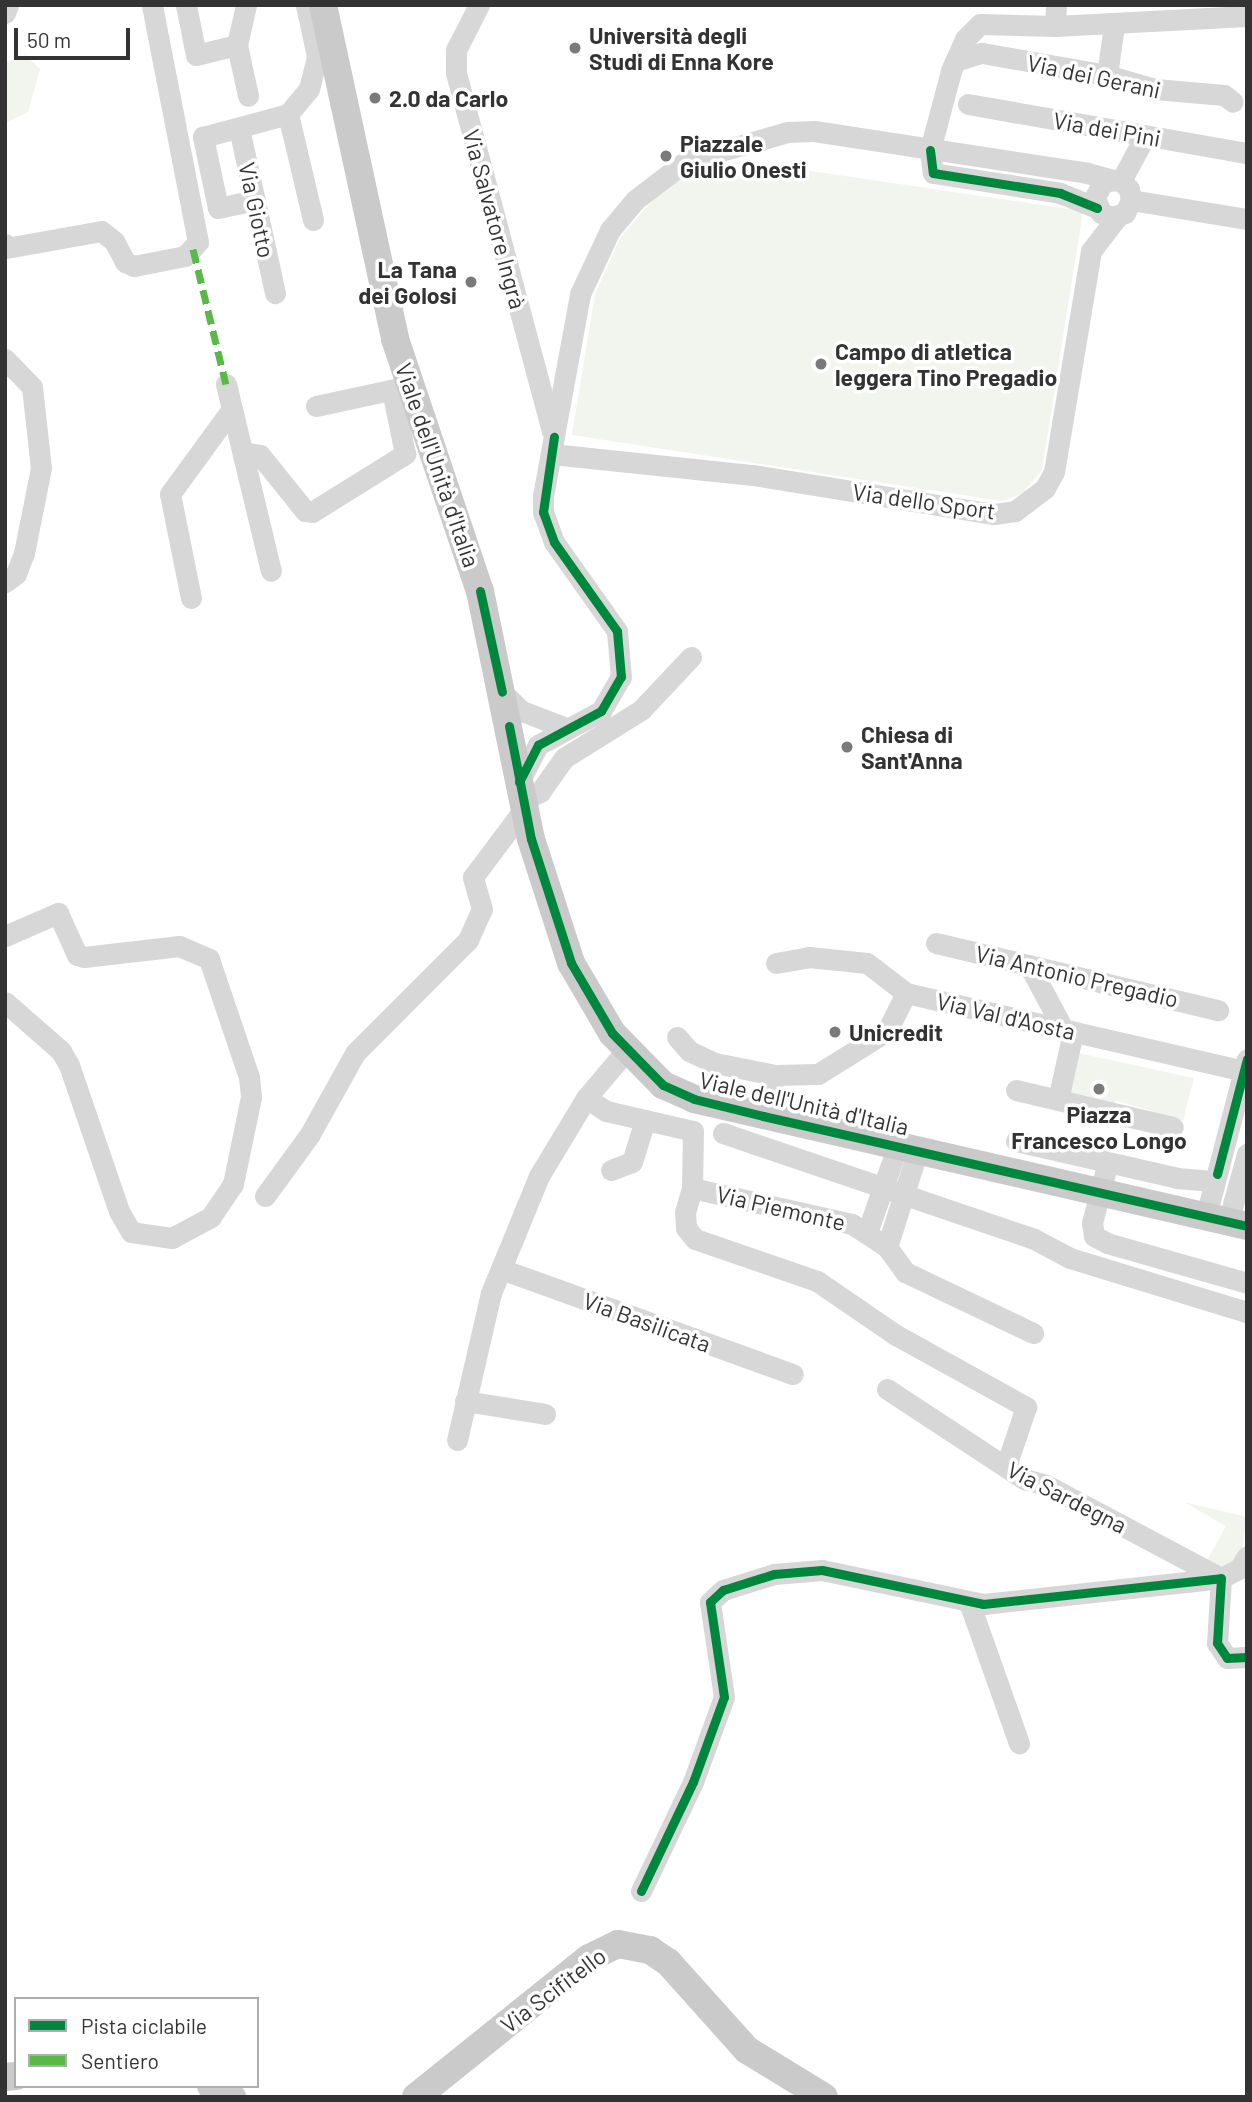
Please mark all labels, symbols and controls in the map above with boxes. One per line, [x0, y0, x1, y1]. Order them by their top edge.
scale bar [18, 14, 133, 58]
place label: Università degli Studi di Enna Kore [589, 21, 774, 75]
text: 50 m [27, 27, 71, 52]
marker: Università degli Studi di Enna Kore [567, 40, 583, 56]
street label: Via dei Gerani [1025, 48, 1163, 104]
place label: 2.0 da Carlo [389, 84, 508, 112]
marker: 2.0 da Carlo [367, 90, 383, 106]
street label: Via dei Pini [1051, 106, 1163, 152]
street label: Via Salvatore Ingrà [458, 126, 532, 312]
place label: Piazzale Giulio Onesti [680, 129, 807, 183]
marker: Piazzale Giulio Onesti [658, 148, 674, 164]
street label: Via Giotto [233, 160, 281, 260]
place label: La Tana dei Golosi [358, 255, 457, 309]
marker: La Tana dei Golosi [463, 274, 479, 290]
place label: Campo di atletica leggera Tino Pregadio [835, 337, 1057, 391]
marker: Campo di atletica leggera Tino Pregadio [813, 356, 829, 372]
street label: Viale dell'Unità d'Italia [390, 359, 486, 571]
street label: Via dello Sport [851, 477, 997, 525]
place label: Chiesa di Sant'Anna [861, 720, 963, 774]
marker: Chiesa di Sant'Anna [839, 739, 855, 755]
street label: Via Antonio Pregadio [973, 939, 1181, 1013]
street label: Via Val d'Aosta [934, 987, 1078, 1045]
place label: Unicredit [849, 1018, 943, 1046]
marker: Unicredit [827, 1024, 843, 1040]
street label: Viale dell'Unità d'Italia [697, 1065, 911, 1141]
marker: Piazza Francesco Longo [1091, 1081, 1107, 1097]
place label: Piazza Francesco Longo [1011, 1100, 1187, 1154]
street label: Via Piemonte [714, 1180, 848, 1236]
street label: Via Basilicata [579, 1286, 715, 1358]
street label: Via Sardegna [1003, 1455, 1131, 1539]
street label: Via Scifitello [495, 1942, 611, 2038]
legend [14, 1997, 259, 2088]
text: Pista ciclabile [81, 2013, 207, 2038]
text: Sentiero [81, 2048, 159, 2073]

